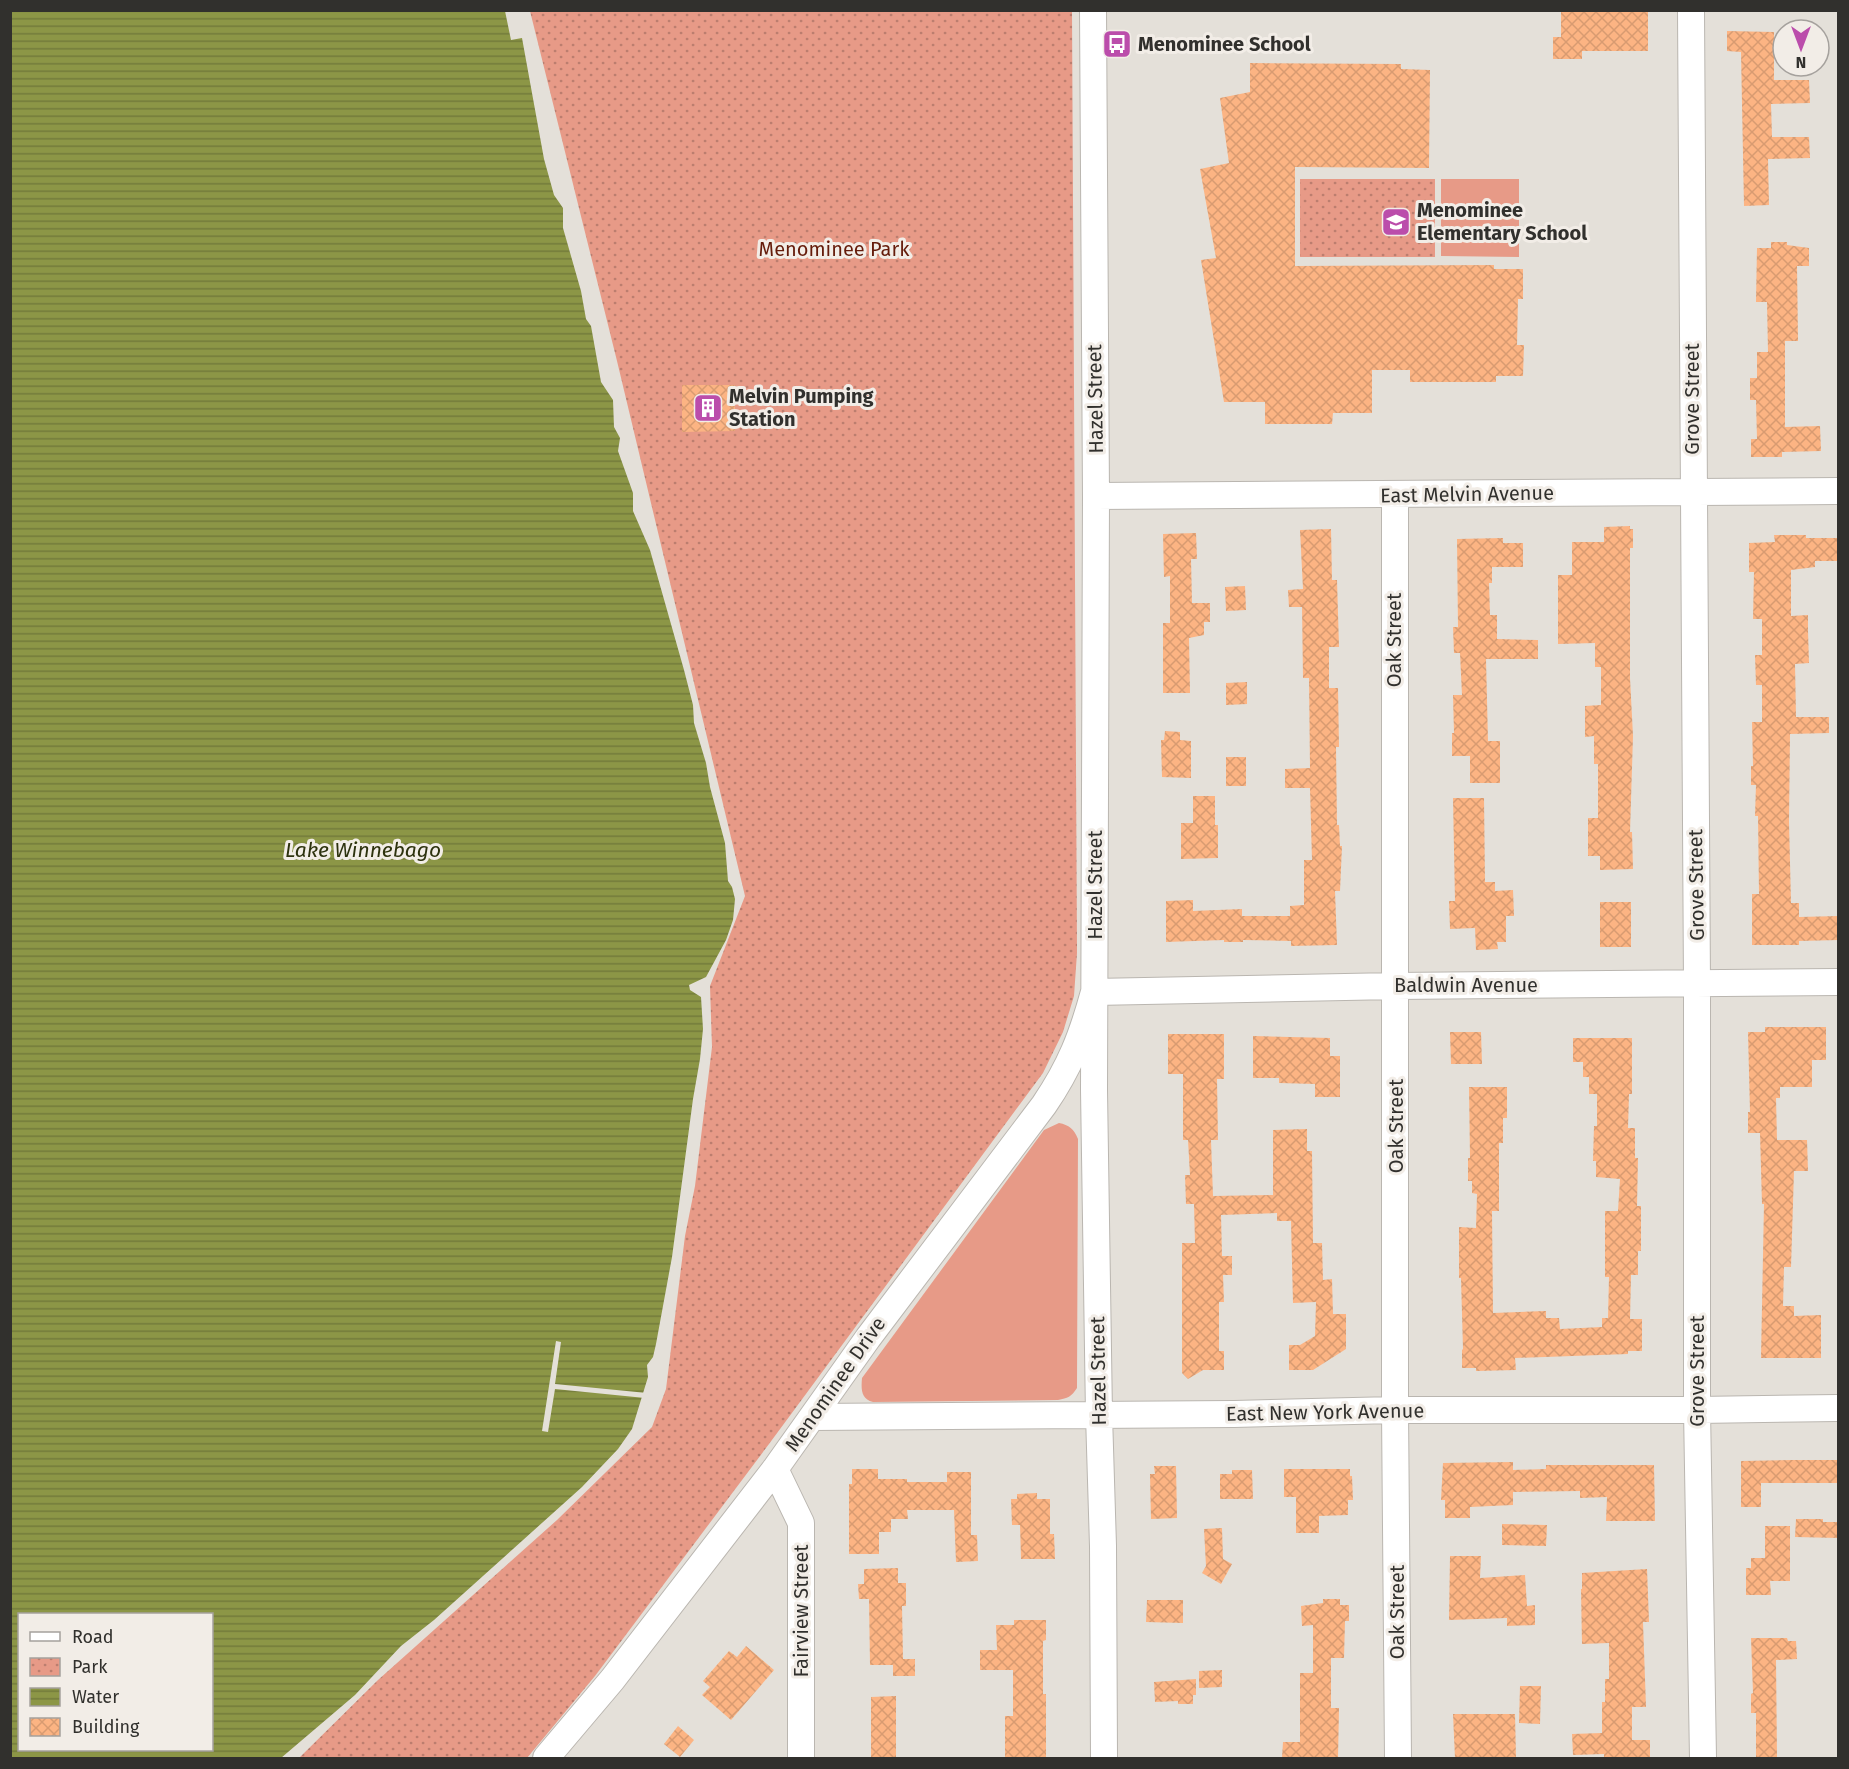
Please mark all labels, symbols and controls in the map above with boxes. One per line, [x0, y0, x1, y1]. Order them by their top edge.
north arrow [1771, 18, 1831, 78]
bus stop icon: Menominee School [1101, 28, 1133, 60]
place label: Menominee School [1138, 32, 1311, 56]
text: N [1796, 53, 1806, 72]
place label: Menominee Elementary School [1417, 198, 1587, 245]
school or university icon: Menominee Elementary School [1380, 206, 1412, 238]
park label: Menominee Park [759, 237, 910, 261]
street label: Grove Street [1680, 342, 1704, 455]
street label: Hazel Street [1082, 343, 1108, 454]
place label: Melvin Pumping Station [729, 384, 875, 431]
building icon: Melvin Pumping Station [692, 392, 724, 424]
street label: East Melvin Avenue [1380, 480, 1554, 508]
street label: Oak Street [1382, 592, 1406, 687]
street label: Grove Street [1683, 828, 1709, 941]
street label: Hazel Street [1083, 830, 1107, 940]
water label: Lake Winnebago [285, 837, 441, 863]
street label: Baldwin Avenue [1394, 973, 1538, 997]
street label: Oak Street [1384, 1078, 1408, 1173]
street label: Menominee Drive [780, 1312, 890, 1456]
street label: Grove Street [1685, 1314, 1709, 1427]
street label: Hazel Street [1085, 1315, 1111, 1426]
street label: East New York Avenue [1226, 1398, 1424, 1426]
street label: Fairview Street [789, 1544, 813, 1678]
street label: Oak Street [1385, 1564, 1409, 1659]
legend [18, 1613, 213, 1751]
text: Road [72, 1626, 114, 1648]
text: Park [72, 1656, 108, 1678]
text: Water [72, 1686, 119, 1708]
text: Building [72, 1716, 140, 1738]

